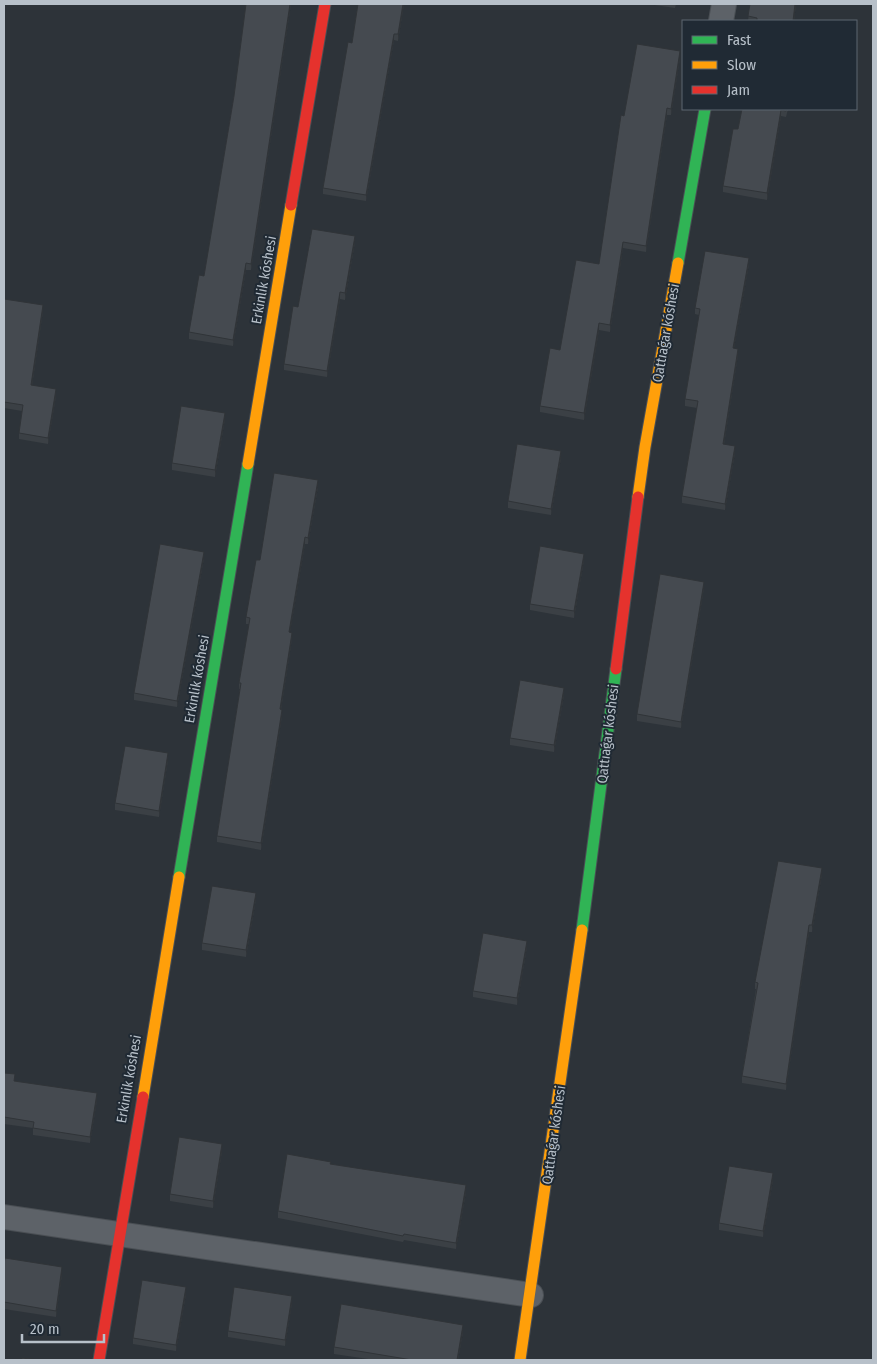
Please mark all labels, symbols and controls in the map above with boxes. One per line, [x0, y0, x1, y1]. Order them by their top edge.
legend [682, 20, 857, 110]
text: Fast [727, 31, 751, 49]
text: Slow [727, 56, 756, 74]
text: Jam [727, 81, 750, 99]
street label: Erkinlik kóshesi [248, 235, 280, 325]
street label: Qattıaǵar kóshesi [649, 282, 683, 384]
street label: Erkinlik kóshesi [181, 634, 213, 724]
street label: Qattıaǵar kóshesi [593, 683, 623, 785]
street label: Erkinlik kóshesi [113, 1034, 145, 1124]
street label: Qattıaǵar kóshesi [539, 1084, 569, 1186]
scale bar [22, 1312, 105, 1344]
text: 20 m [30, 1320, 60, 1338]

